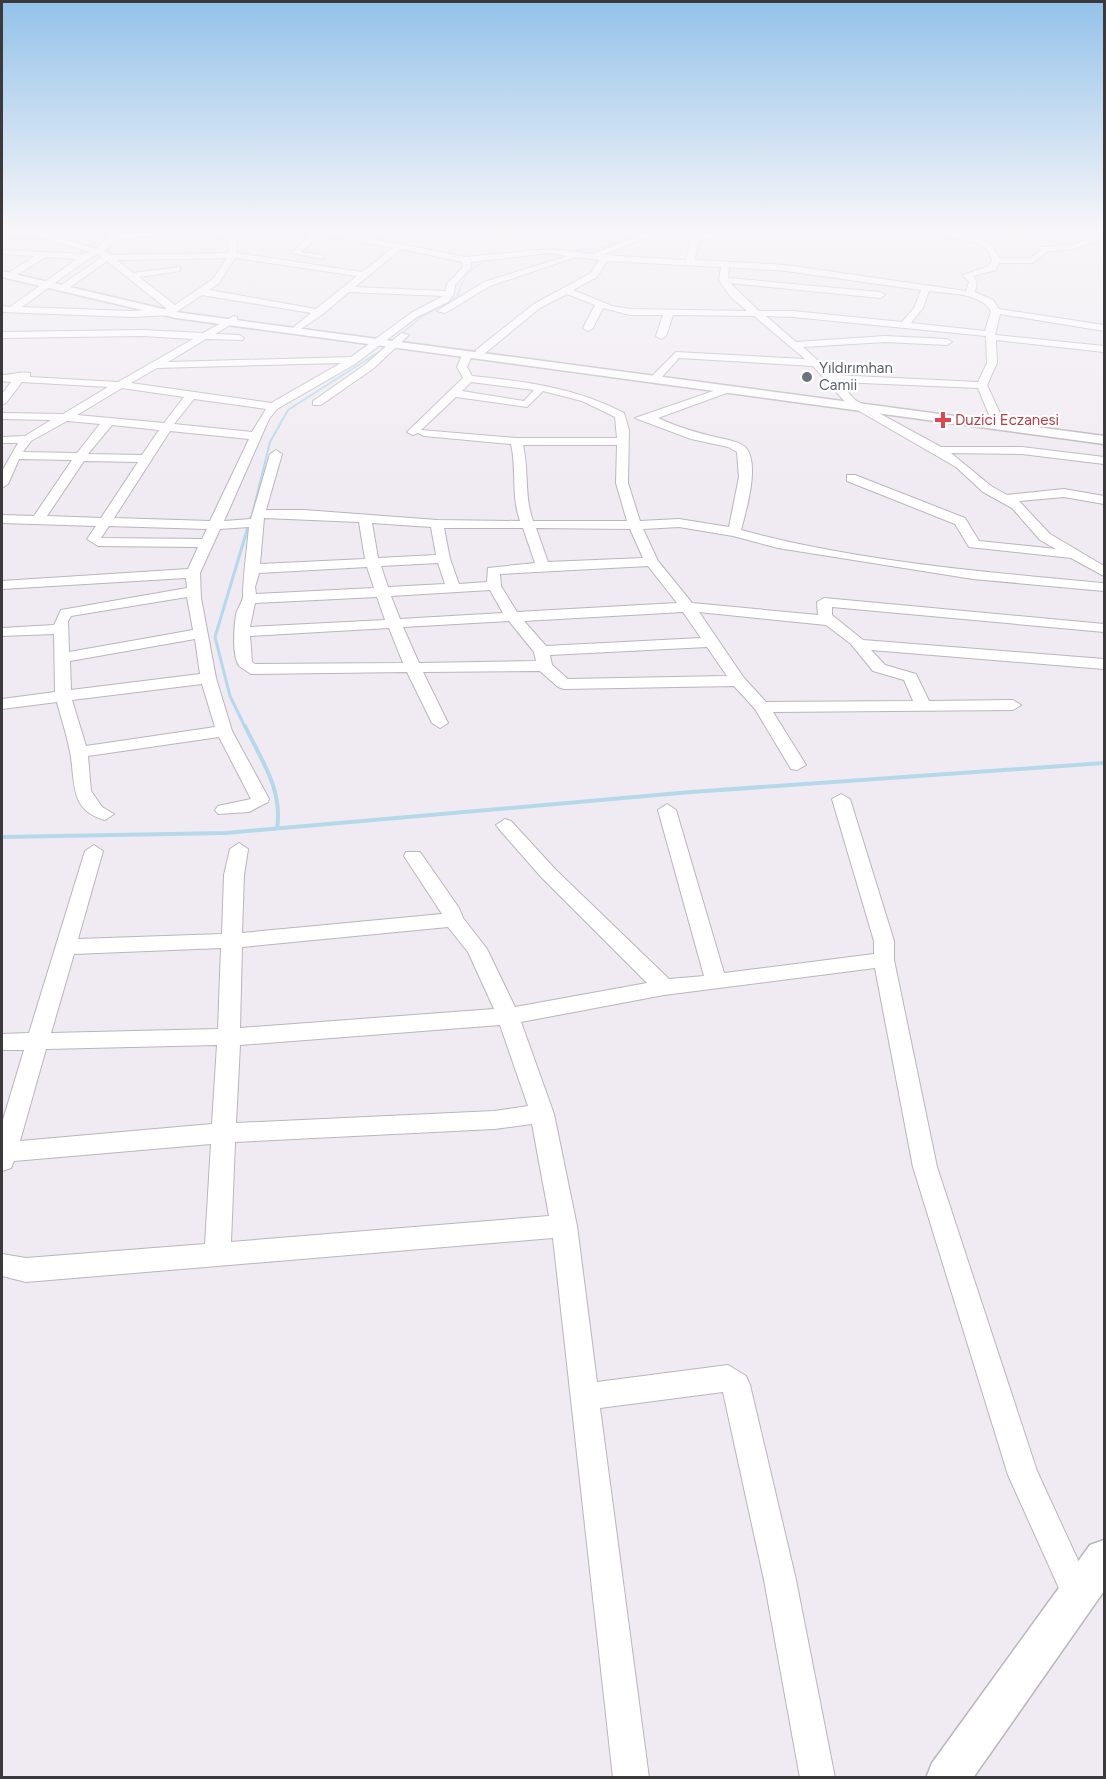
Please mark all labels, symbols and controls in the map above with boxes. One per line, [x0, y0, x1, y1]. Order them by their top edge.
place label: Yıldırımhan Camii [819, 359, 893, 394]
marker: Yıldırımhan Camii [800, 370, 814, 384]
place label: Duzici Eczanesi [955, 411, 1059, 429]
marker: Duzici Eczanesi [936, 413, 950, 427]

